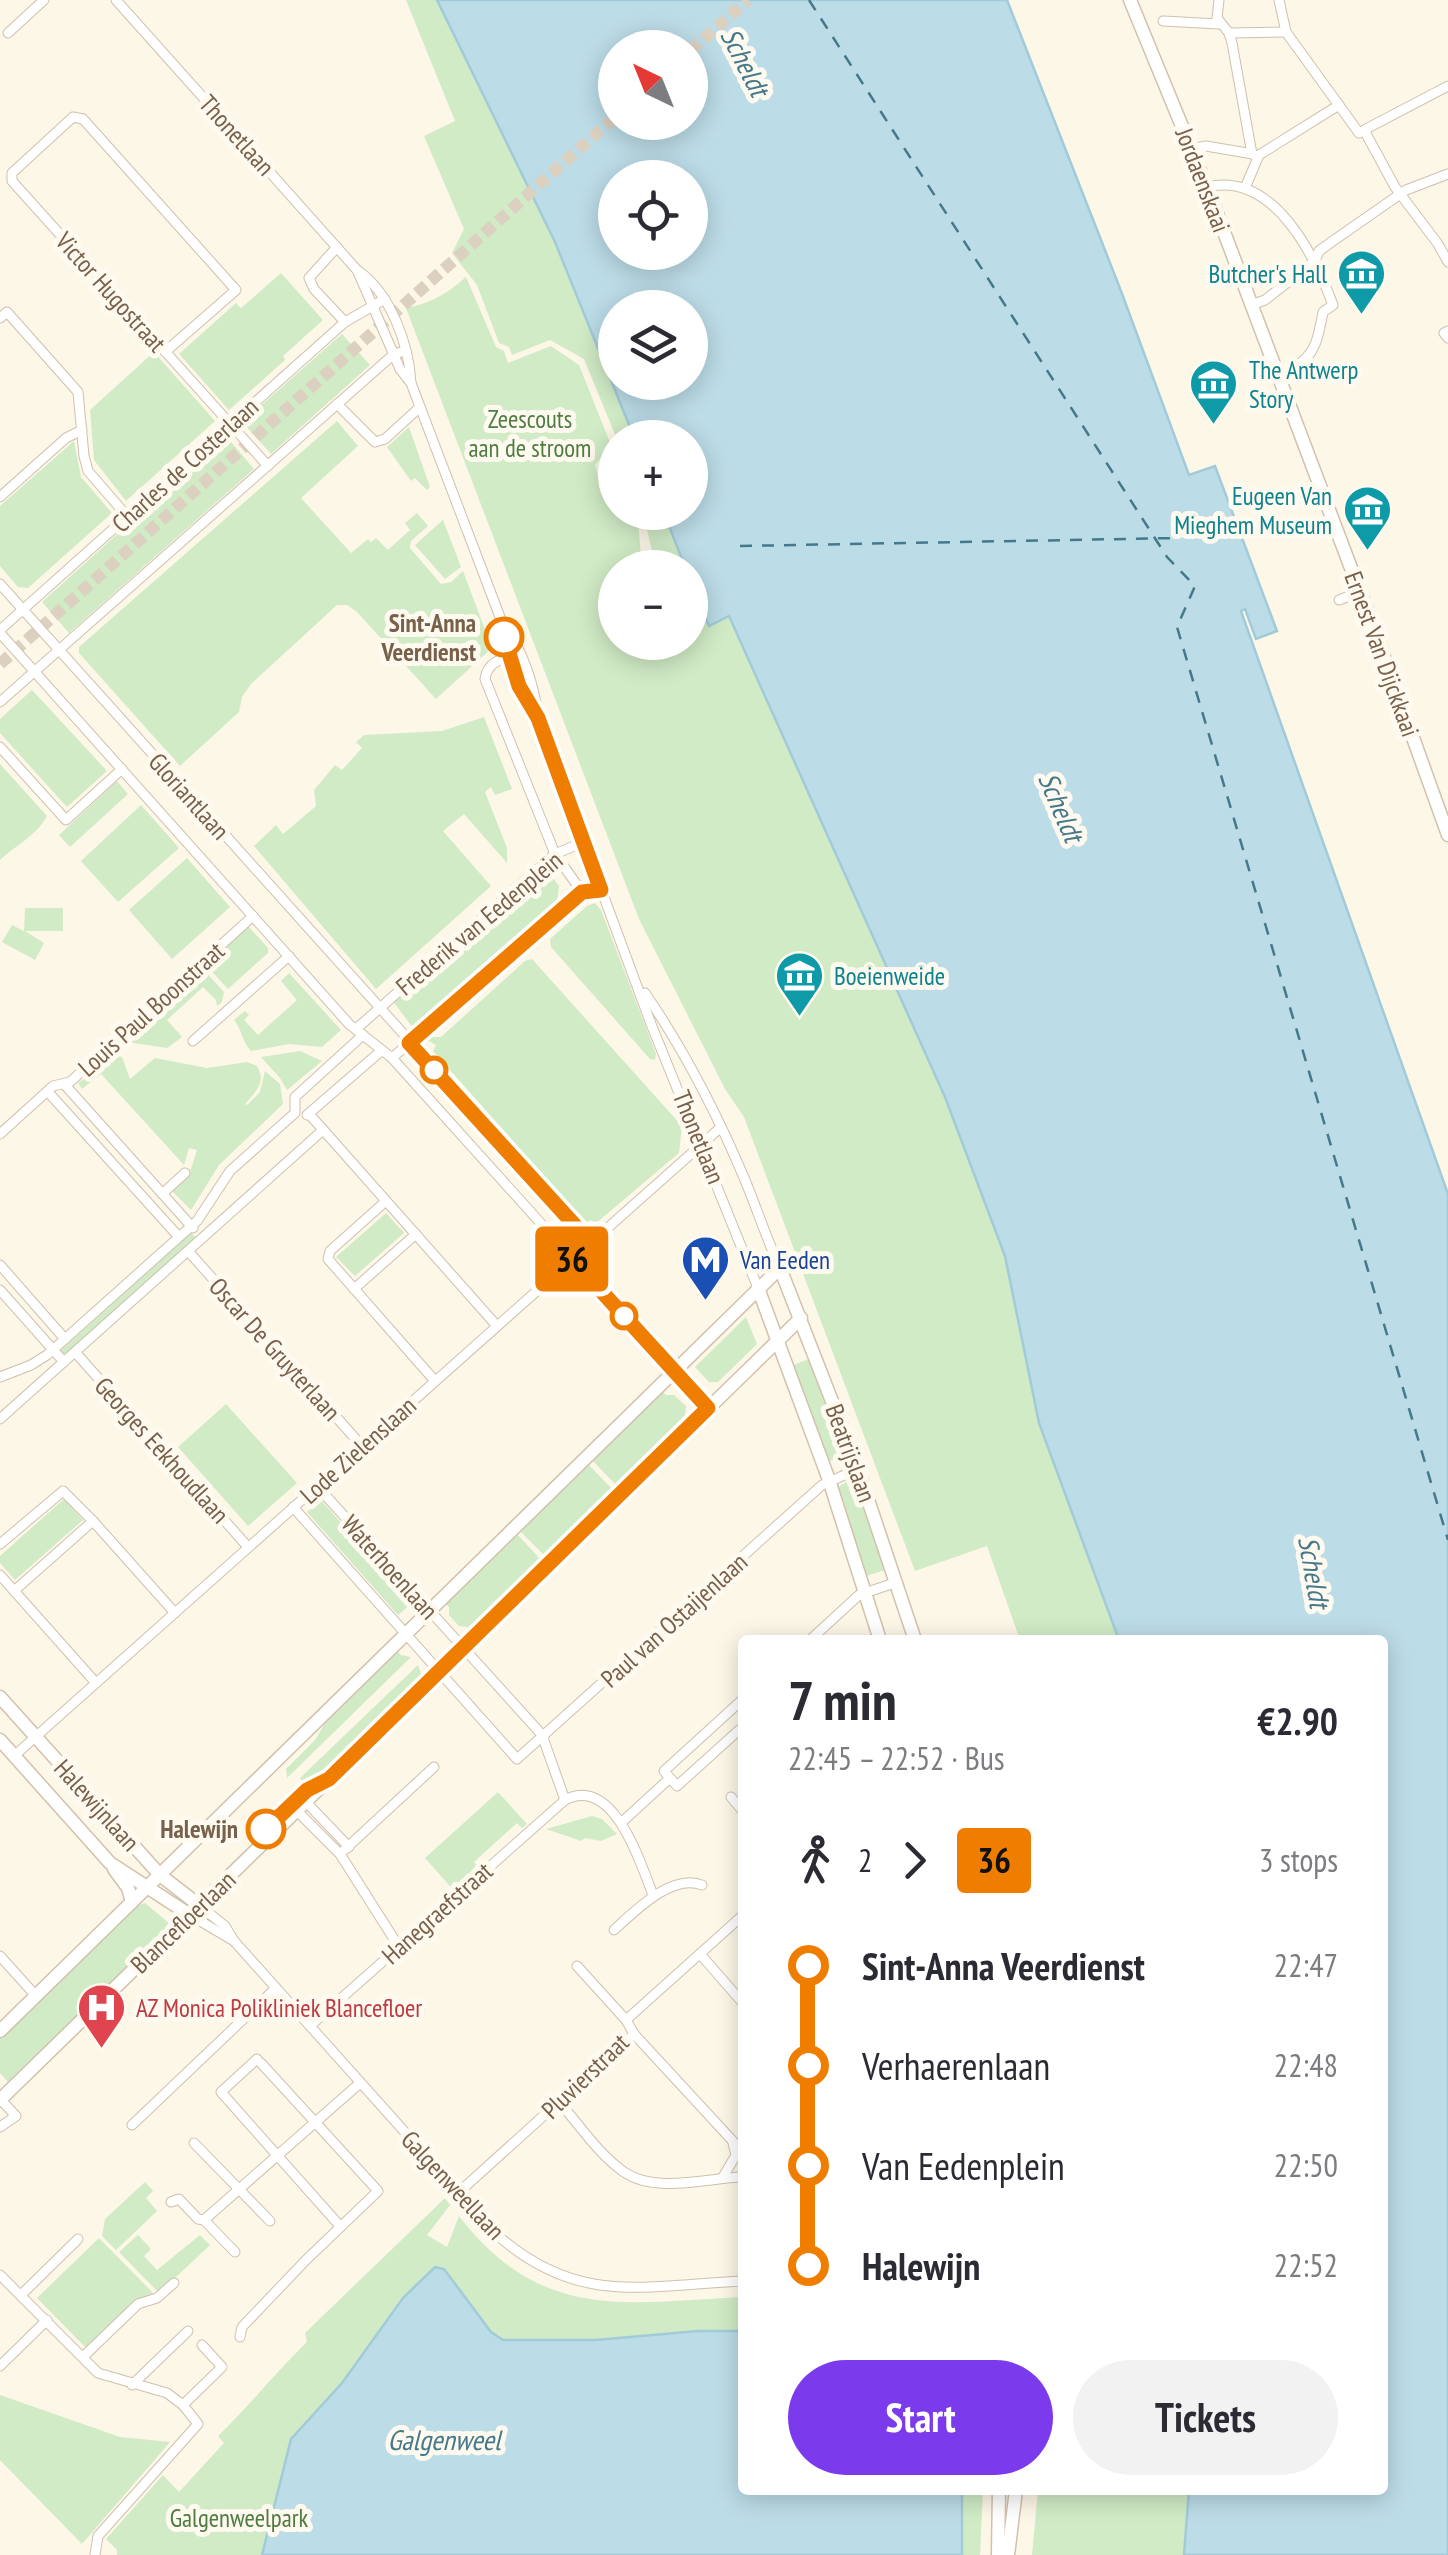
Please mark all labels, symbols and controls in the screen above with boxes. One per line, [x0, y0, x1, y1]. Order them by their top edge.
water label: Scheldt [713, 21, 780, 105]
north arrow [598, 30, 708, 140]
map controls [598, 30, 708, 660]
street label: Thonetlaan [192, 88, 282, 182]
street label: Jordaenskaai [1168, 122, 1238, 237]
button: locate [598, 160, 708, 270]
street label: Victor Hugostraat [48, 225, 173, 359]
museum icon: Butcher's Hall [1336, 248, 1388, 316]
place label: Butcher's Hall [1209, 258, 1327, 290]
button: layers [598, 290, 708, 400]
place label: The Antwerp Story [1249, 354, 1358, 415]
museum icon: The Antwerp Story [1188, 358, 1240, 426]
street label: Charles de Costerlaan [105, 391, 265, 539]
park label: Zeescouts aan de stroom [469, 403, 591, 464]
button: + [598, 420, 708, 530]
place label: Eugeen Van Mieghem Museum [1174, 480, 1332, 541]
museum icon: Eugeen Van Mieghem Museum [1341, 484, 1393, 552]
button: − [598, 550, 708, 660]
street label: Ernest Van Dijckkaai [1337, 567, 1427, 741]
place label: Sint-Anna Veerdienst [381, 607, 477, 668]
marker: Sint-Anna Veerdienst [485, 618, 523, 656]
street label: Gloriantlaan [142, 746, 236, 846]
water label: Scheldt [1030, 766, 1094, 850]
street label: Frederik van Eedenplein [389, 844, 569, 1002]
street label: Louis Paul Boonstraat [71, 935, 231, 1083]
museum icon: Boeienweide [773, 950, 825, 1018]
place label: Boeienweide [834, 960, 945, 992]
unlabelled marker [421, 1057, 447, 1083]
street label: Thonetlaan [666, 1086, 732, 1188]
line badge: 36 [527, 1226, 617, 1292]
metro station icon: Van Eeden [679, 1234, 731, 1302]
text: 36 [555, 1236, 589, 1282]
place label: Van Eeden [739, 1244, 830, 1276]
street label: Oscar De Gruyterlaan [202, 1271, 348, 1427]
unlabelled marker [611, 1303, 637, 1329]
street label: Georges Eekhoudlaan [88, 1370, 236, 1530]
street label: Lode Zielenslaan [293, 1390, 423, 1510]
street label: Beatrijslaan [819, 1400, 883, 1506]
street label: Waterhoenlaan [335, 1508, 445, 1626]
water label: Scheldt [1290, 1533, 1340, 1614]
street label: Paul van Ostaijenlaan [594, 1546, 754, 1694]
text: 7 min [788, 1664, 897, 1735]
text: €2.90 [1257, 1696, 1338, 1745]
text: 22:45 – 22:52 · Bus [788, 1737, 1005, 1779]
street label: Halewijnlaan [47, 1752, 147, 1858]
marker: Halewijn [247, 1810, 285, 1848]
place label: Halewijn [160, 1813, 238, 1845]
icon: walk [788, 1833, 843, 1888]
icon: forward [887, 1833, 942, 1888]
text: 36 [977, 1837, 1011, 1883]
text: 2 [858, 1839, 872, 1881]
text: 3 stops [1259, 1839, 1338, 1881]
street label: Hanegraefstraat [375, 1855, 499, 1971]
street label: Blancefloerlaan [124, 1864, 242, 1980]
text: Sint-Anna Veerdienst [862, 1941, 1145, 1990]
text: 22:47 [1274, 1944, 1338, 1986]
hospital icon: AZ Monica Polikliniek Blancefloer [75, 1982, 127, 2050]
place label: AZ Monica Polikliniek Blancefloer [136, 1992, 422, 2024]
street label: Pluvierstraat [535, 2026, 636, 2125]
text: Verhaerenlaan [862, 2041, 1050, 2090]
text: 22:48 [1274, 2044, 1338, 2086]
street label: Galgenweellaan [394, 2124, 512, 2246]
text: Van Eedenplein [862, 2141, 1065, 2190]
text: 22:50 [1274, 2144, 1338, 2186]
text: Halewijn [862, 2241, 980, 2290]
text: 22:52 [1274, 2244, 1338, 2286]
button: Start [788, 2360, 1053, 2475]
button: Tickets [1073, 2360, 1338, 2475]
water label: Galgenweel [387, 2421, 503, 2458]
park label: Galgenweelpark [170, 2502, 309, 2534]

